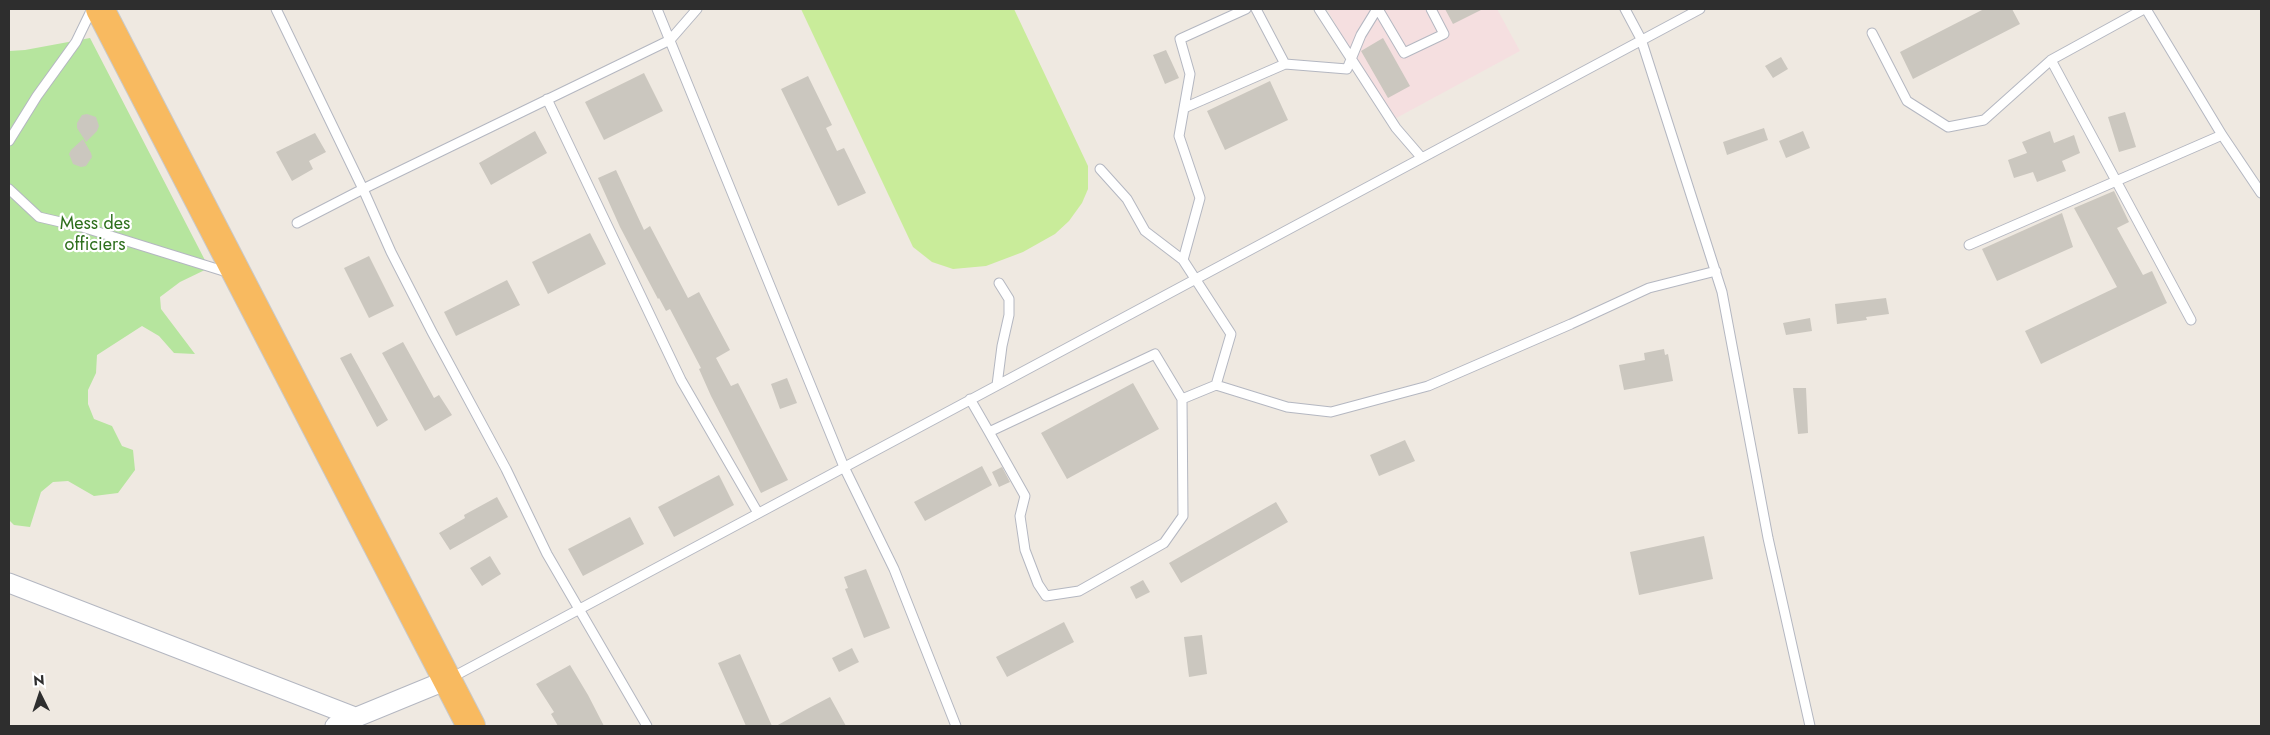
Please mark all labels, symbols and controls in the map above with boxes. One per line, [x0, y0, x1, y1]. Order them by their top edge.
park label: Mess des officiers [60, 214, 130, 256]
north arrow [15, 670, 65, 720]
text: N [33, 670, 45, 690]

